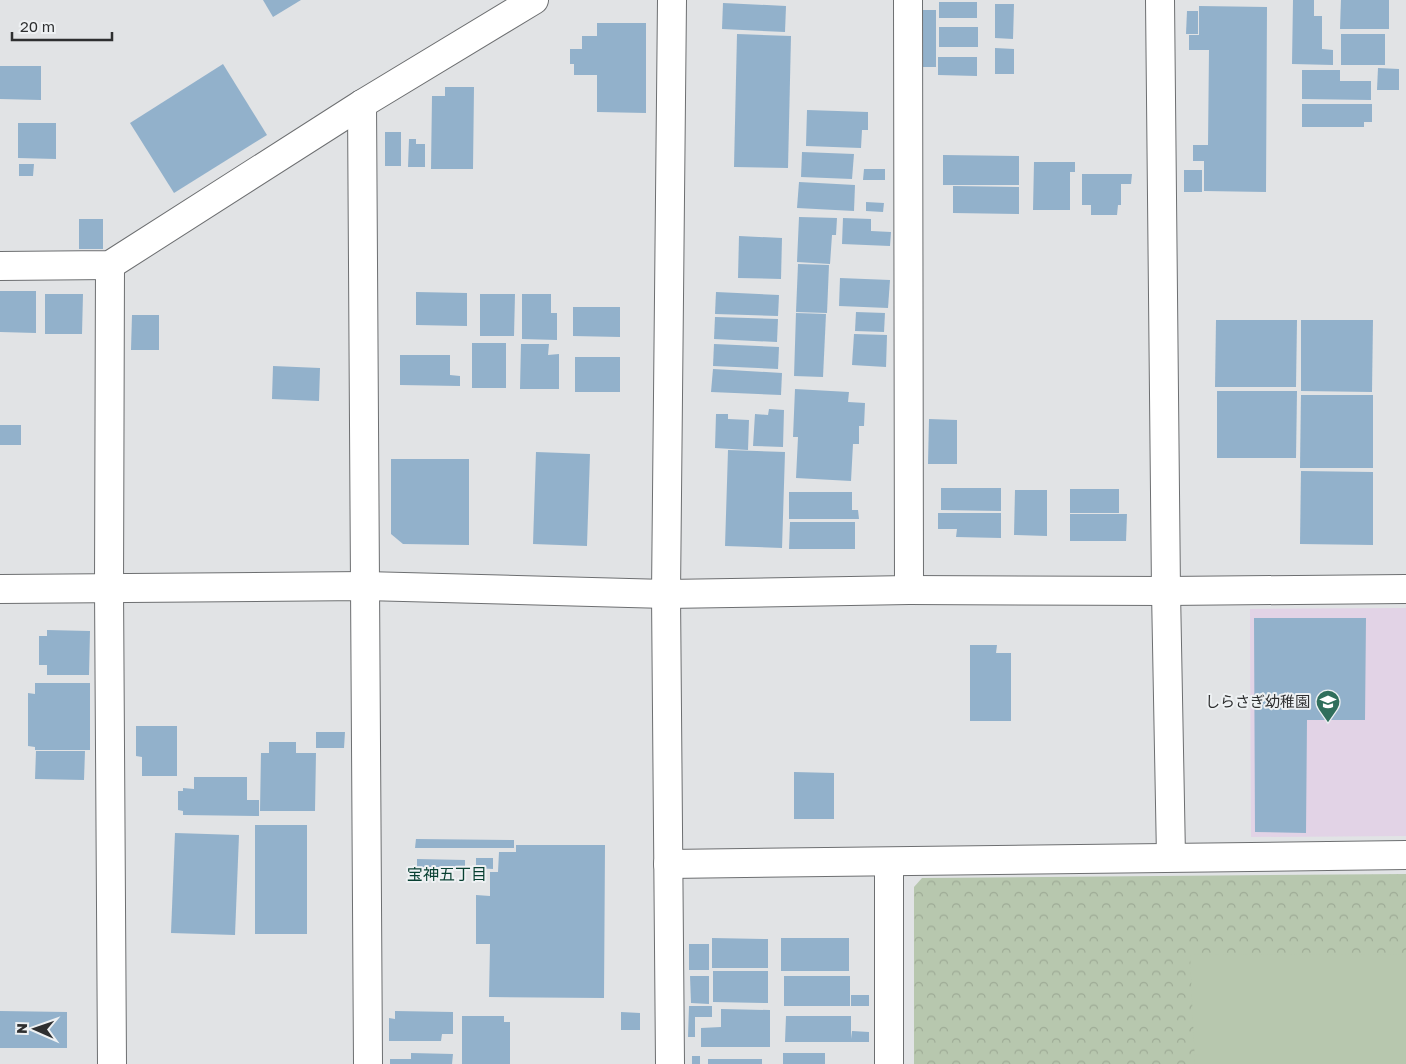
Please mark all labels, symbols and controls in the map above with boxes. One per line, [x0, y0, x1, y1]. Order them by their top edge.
scale bar [12, 10, 112, 42]
text: 20 m [20, 17, 55, 35]
school or university icon: しらさぎ幼稚園 [1315, 689, 1341, 723]
place label: しらさぎ幼稚園 [1205, 692, 1310, 710]
district label: 宝神五丁目 [407, 864, 487, 884]
north arrow [10, 1004, 60, 1054]
text: N [13, 1023, 30, 1034]

